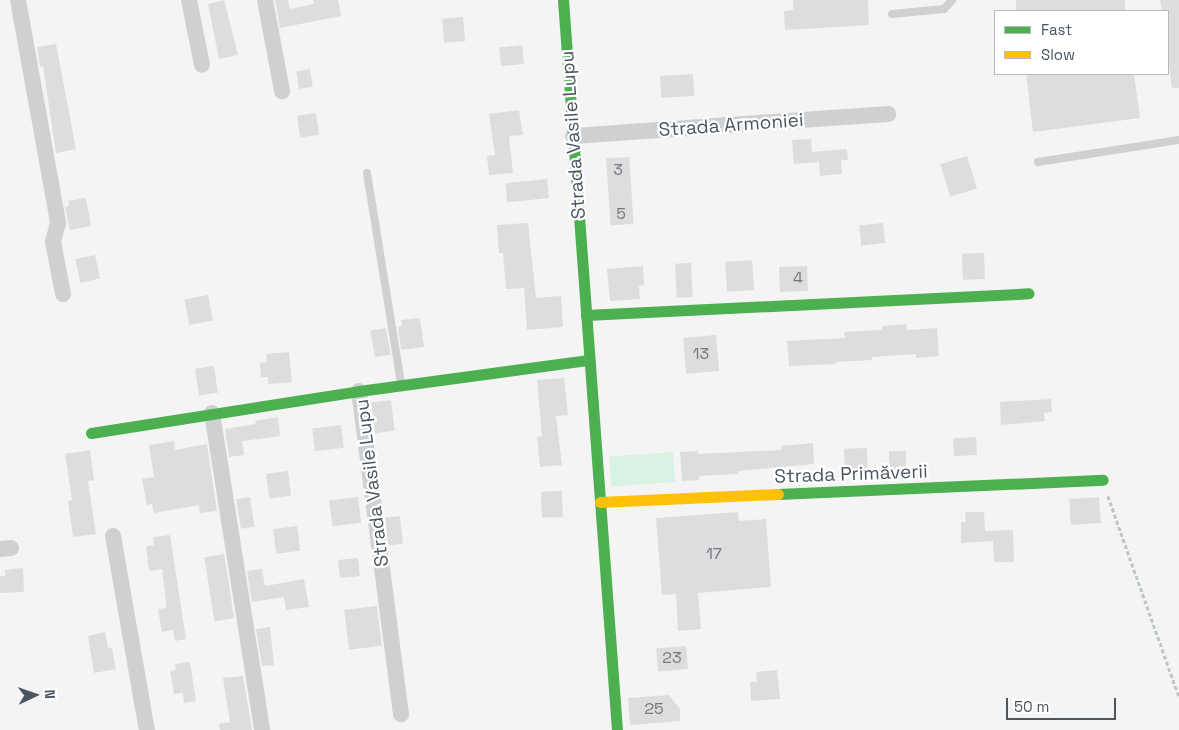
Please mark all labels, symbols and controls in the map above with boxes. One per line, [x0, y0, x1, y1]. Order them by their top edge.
legend [994, 10, 1169, 75]
text: Fast [1041, 20, 1072, 39]
text: Slow [1041, 45, 1075, 64]
street label: Strada Vasile Lupu [556, 50, 590, 220]
street label: Strada Armoniei [658, 109, 804, 141]
house number: 3 [613, 160, 623, 180]
house number: 5 [616, 204, 626, 224]
house number: 4 [793, 268, 803, 288]
house number: 13 [693, 344, 709, 364]
street label: Strada Vasile Lupu [350, 398, 394, 568]
street label: Strada Primăverii [774, 460, 928, 488]
house number: 17 [706, 544, 722, 564]
house number: 23 [662, 648, 682, 668]
north arrow [10, 670, 60, 720]
scale bar [1009, 688, 1119, 720]
text: N [41, 689, 59, 699]
text: 50 m [1014, 697, 1049, 716]
house number: 25 [644, 699, 664, 719]

